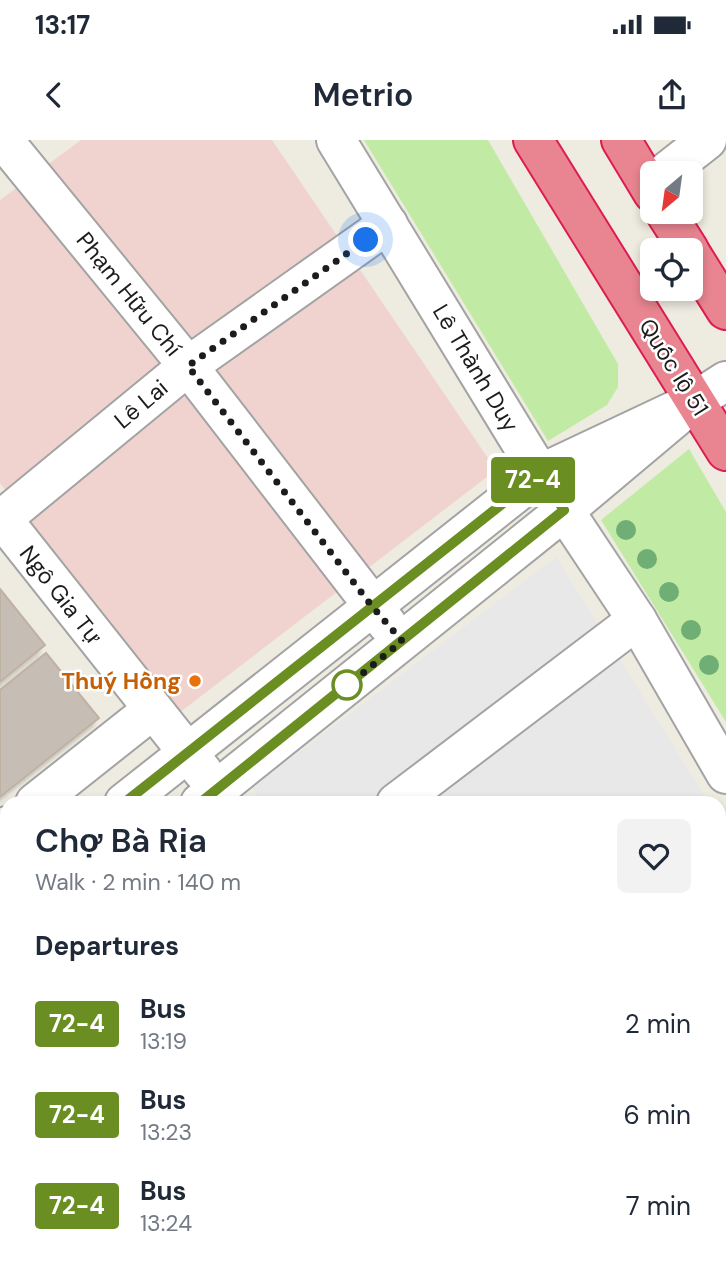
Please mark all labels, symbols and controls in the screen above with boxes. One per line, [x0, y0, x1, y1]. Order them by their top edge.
text: 13:17 [35, 8, 90, 42]
text: Metrio [313, 74, 413, 116]
icon: back [35, 76, 73, 114]
icon: share [653, 76, 691, 114]
north arrow [640, 161, 704, 224]
map controls [640, 161, 703, 301]
your location [348, 222, 383, 257]
street label: Phạm Hữu Chí [70, 226, 189, 363]
button: locate [640, 238, 703, 301]
street label: Lê Thành Duy [426, 299, 526, 438]
street label: Quốc lộ 51 [632, 313, 716, 421]
street label: Lê Lai [108, 373, 174, 435]
line badge: 72-4 [484, 457, 582, 503]
text: 72-4 [505, 464, 561, 495]
street label: Ngô Gia Tự [13, 539, 109, 651]
place label: Thuý Hồng [61, 666, 181, 696]
unlabelled marker [332, 670, 362, 700]
marker: Thuý Hồng [187, 673, 203, 689]
text: Chợ Bà Rịa [35, 819, 207, 862]
button: heart [617, 819, 691, 893]
text: Walk · 2 min · 140 m [35, 867, 241, 897]
text: Departures [35, 929, 179, 963]
text: Bus [140, 992, 186, 1026]
text: 2 min [625, 1007, 691, 1041]
text: 72-4 [49, 1008, 105, 1039]
text: 13:19 [140, 1026, 187, 1056]
text: Bus [140, 1083, 186, 1117]
text: 6 min [623, 1098, 691, 1132]
text: 72-4 [49, 1099, 105, 1130]
text: 13:23 [140, 1117, 192, 1147]
text: Bus [140, 1174, 186, 1208]
text: 7 min [626, 1189, 691, 1223]
text: 72-4 [49, 1190, 105, 1221]
text: 13:24 [140, 1208, 192, 1238]

